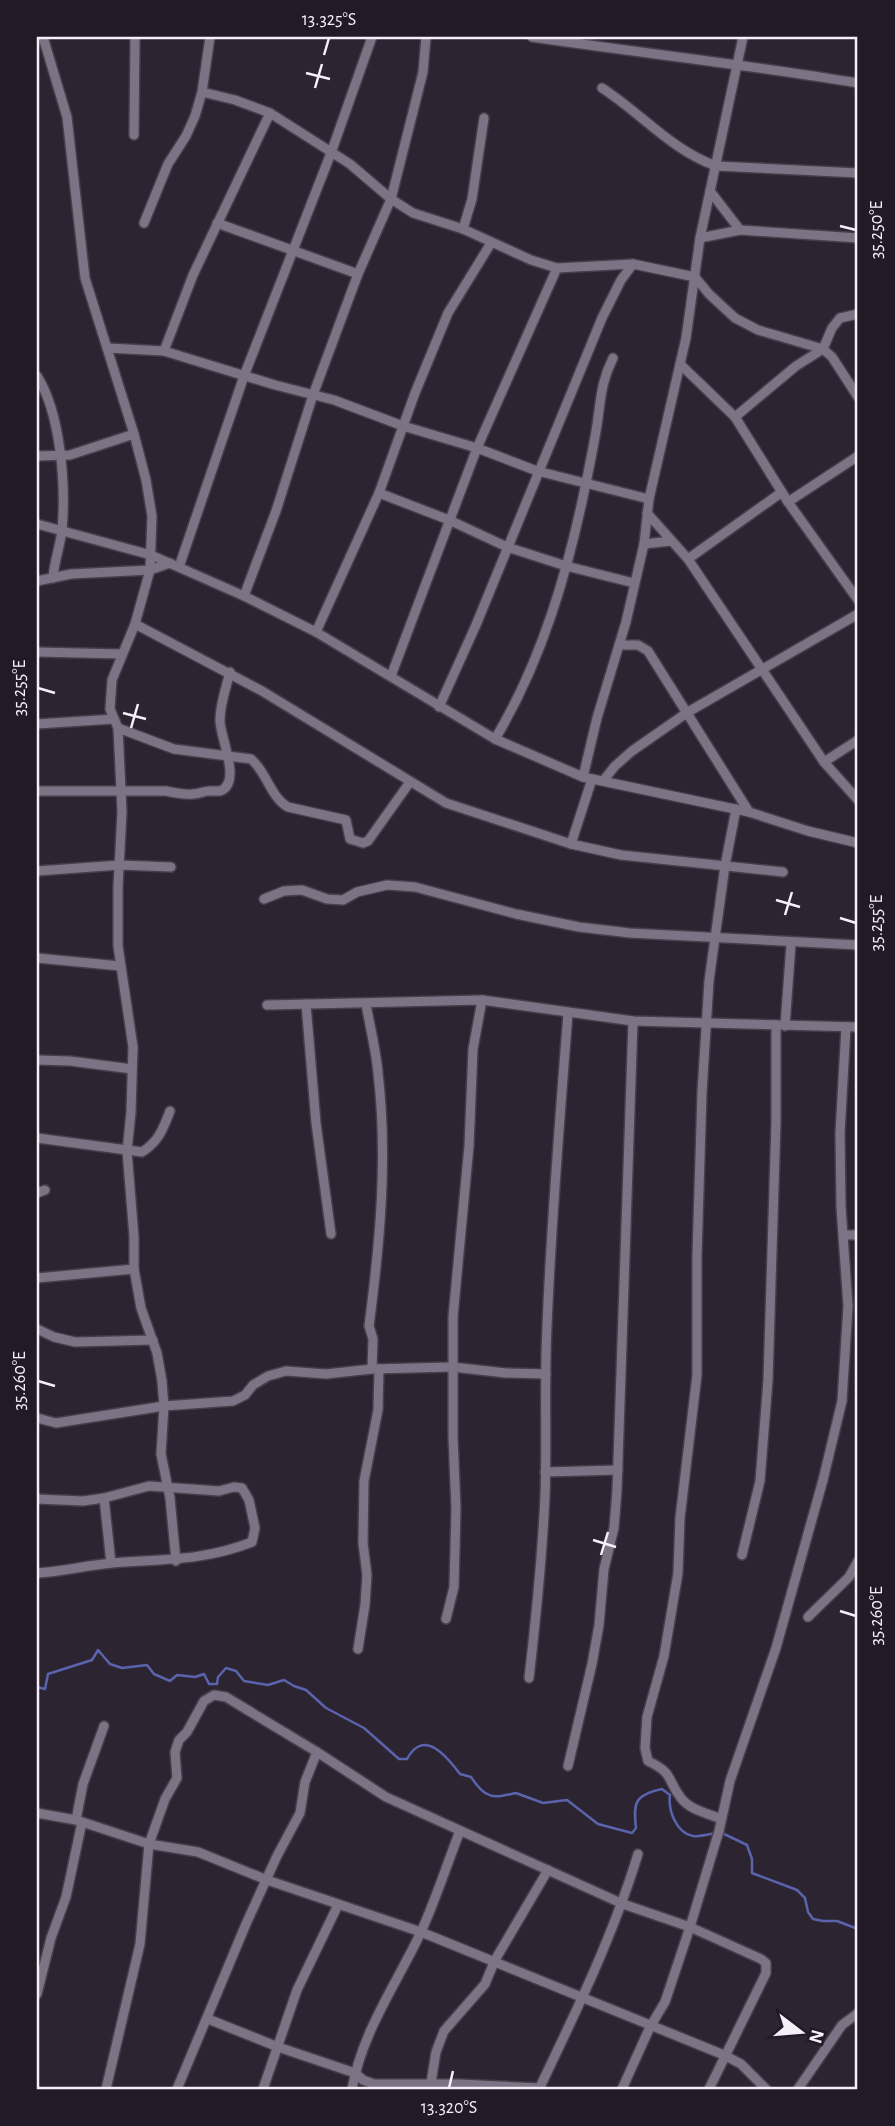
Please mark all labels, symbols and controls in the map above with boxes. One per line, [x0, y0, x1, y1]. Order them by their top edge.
text: 13.325°S [302, 11, 356, 29]
text: 35.250°E [868, 201, 886, 259]
text: 35.255°E [11, 660, 29, 716]
text: 35.255°E [868, 895, 886, 951]
text: 35.260°E [11, 1351, 29, 1411]
text: 35.260°E [868, 1586, 886, 1646]
north arrow [766, 1996, 836, 2066]
text: N [805, 2027, 827, 2045]
text: 13.320°S [421, 2099, 477, 2117]

